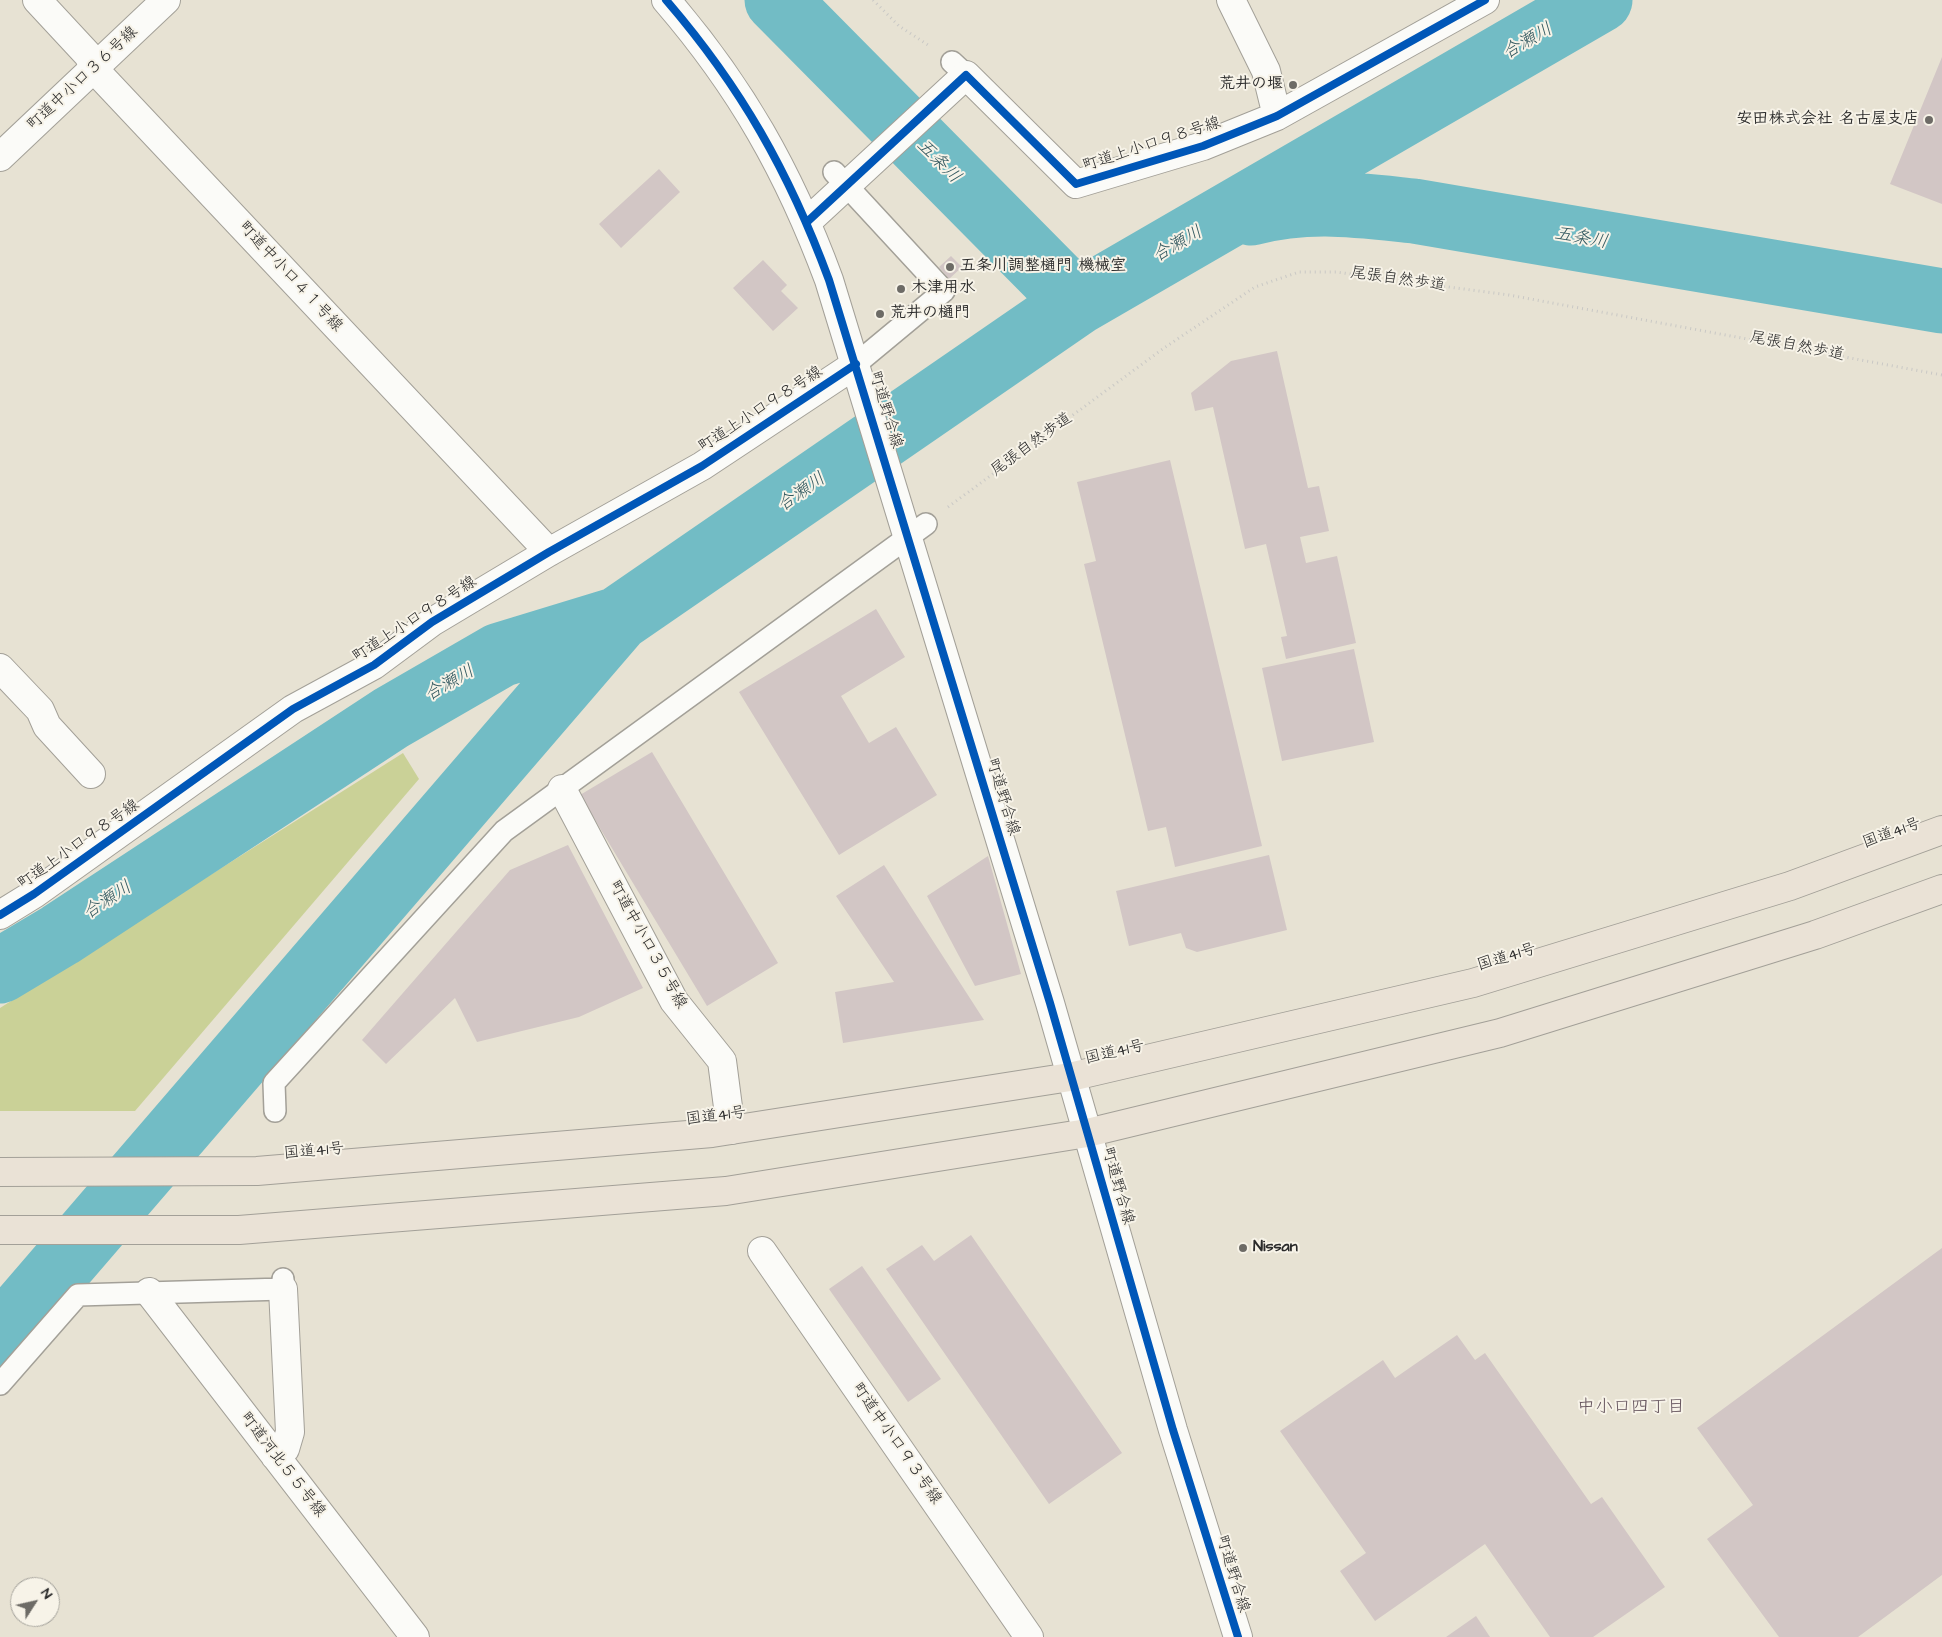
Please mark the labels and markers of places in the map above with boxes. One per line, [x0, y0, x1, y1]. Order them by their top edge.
place label: 荒井の堰 [1219, 75, 1283, 95]
marker: 荒井の堰 [1287, 79, 1299, 91]
place label: 安田株式会社 名古屋支店 [1737, 110, 1919, 130]
marker: 安田株式会社 名古屋支店 [1923, 114, 1935, 126]
place label: 五条川調整樋門 機械室 [960, 257, 1126, 277]
marker: 五条川調整樋門 機械室 [944, 261, 956, 273]
place label: 木津用水 [911, 279, 975, 299]
marker: 木津用水 [895, 283, 907, 295]
place label: 荒井の樋門 [890, 304, 970, 324]
marker: 荒井の樋門 [874, 308, 886, 320]
place label: Nissan [1253, 1238, 1298, 1258]
marker: Nissan [1237, 1242, 1249, 1254]

